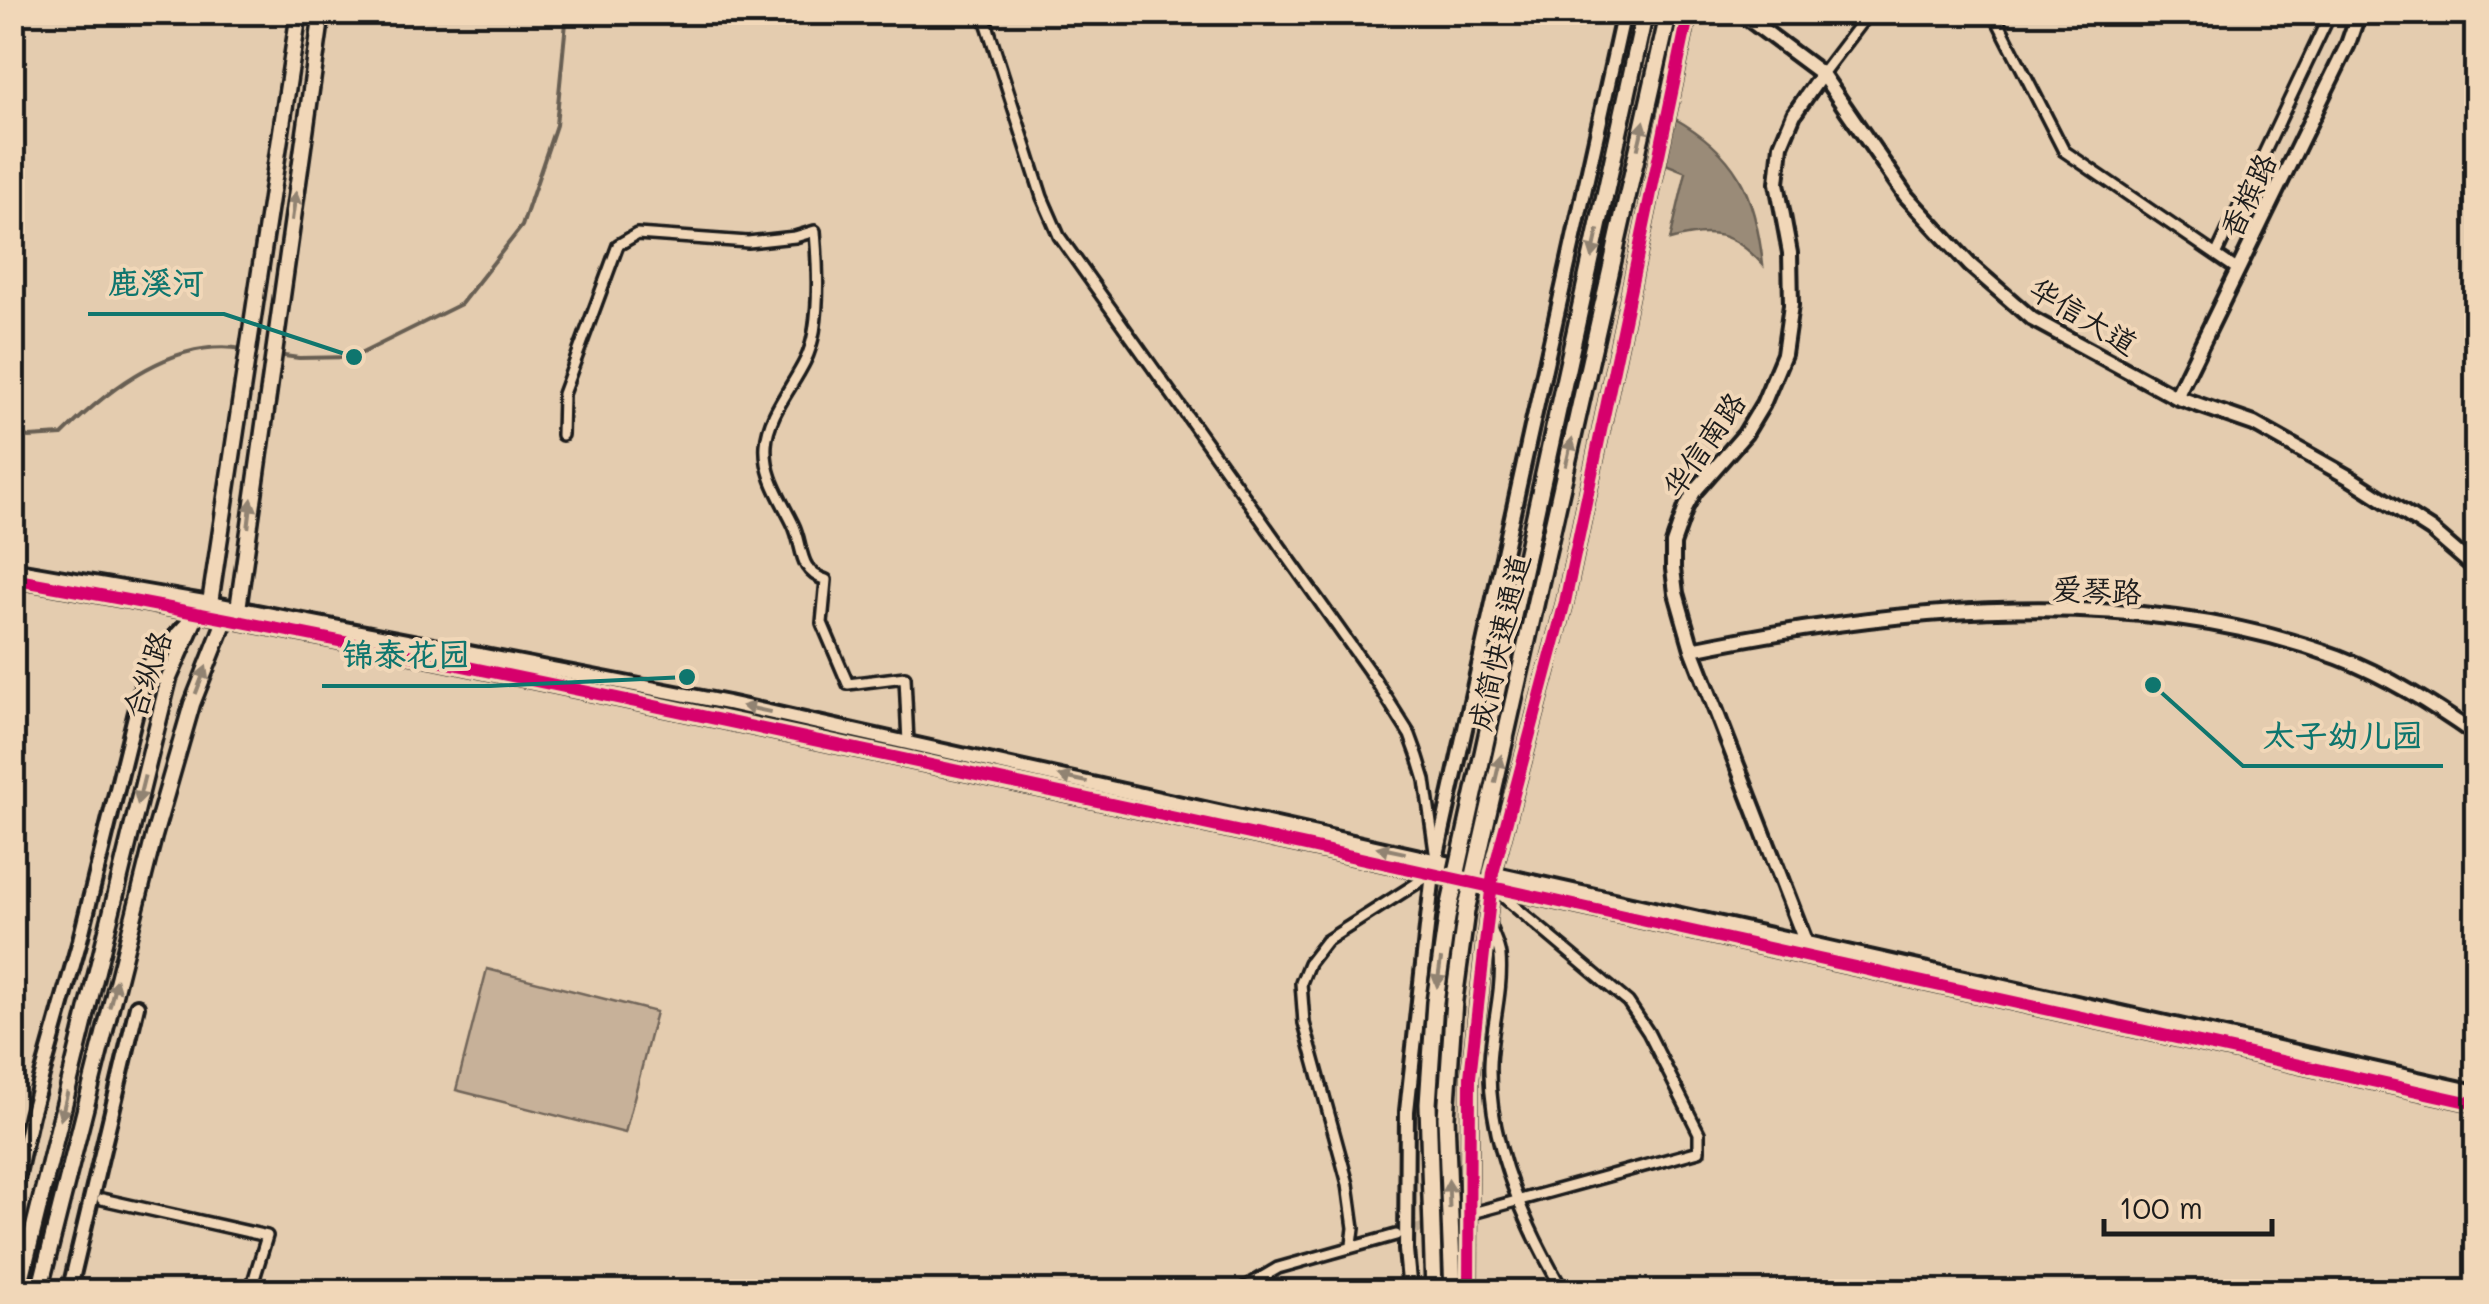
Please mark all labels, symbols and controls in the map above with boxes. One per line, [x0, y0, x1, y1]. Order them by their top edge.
one-way arrow [1634, 119, 1649, 150]
street label: 香槟路 [2209, 146, 2285, 244]
one-way arrow [286, 189, 302, 221]
one-way arrow [1586, 229, 1602, 260]
callout: 鹿溪河 [88, 252, 224, 314]
text: 鹿溪河 [108, 260, 204, 302]
street label: 华信大道 [2022, 267, 2146, 363]
street label: 华信南路 [1652, 383, 1754, 505]
one-way arrow [1562, 436, 1577, 467]
one-way arrow [243, 496, 259, 528]
street label: 成简快速通道 [1458, 550, 1538, 734]
street label: 爱琴路 [2051, 567, 2143, 611]
callout: 锦泰花园 [322, 624, 490, 686]
street label: 合纵路 [112, 625, 180, 723]
text: 锦泰花园 [342, 632, 470, 674]
one-way arrow [194, 665, 210, 695]
one-way arrow [740, 701, 771, 717]
callout: 太子幼儿园 [2243, 704, 2443, 766]
text: 太子幼儿园 [2263, 713, 2423, 755]
one-way arrow [1490, 753, 1506, 784]
one-way arrow [1058, 771, 1089, 787]
one-way arrow [133, 775, 148, 806]
one-way arrow [1375, 841, 1406, 857]
one-way arrow [1430, 958, 1446, 989]
one-way arrow [106, 977, 122, 1008]
one-way arrow [56, 1091, 71, 1122]
scale bar [2104, 1174, 2272, 1236]
one-way arrow [1440, 1178, 1456, 1210]
text: 100 m [2119, 1187, 2203, 1227]

